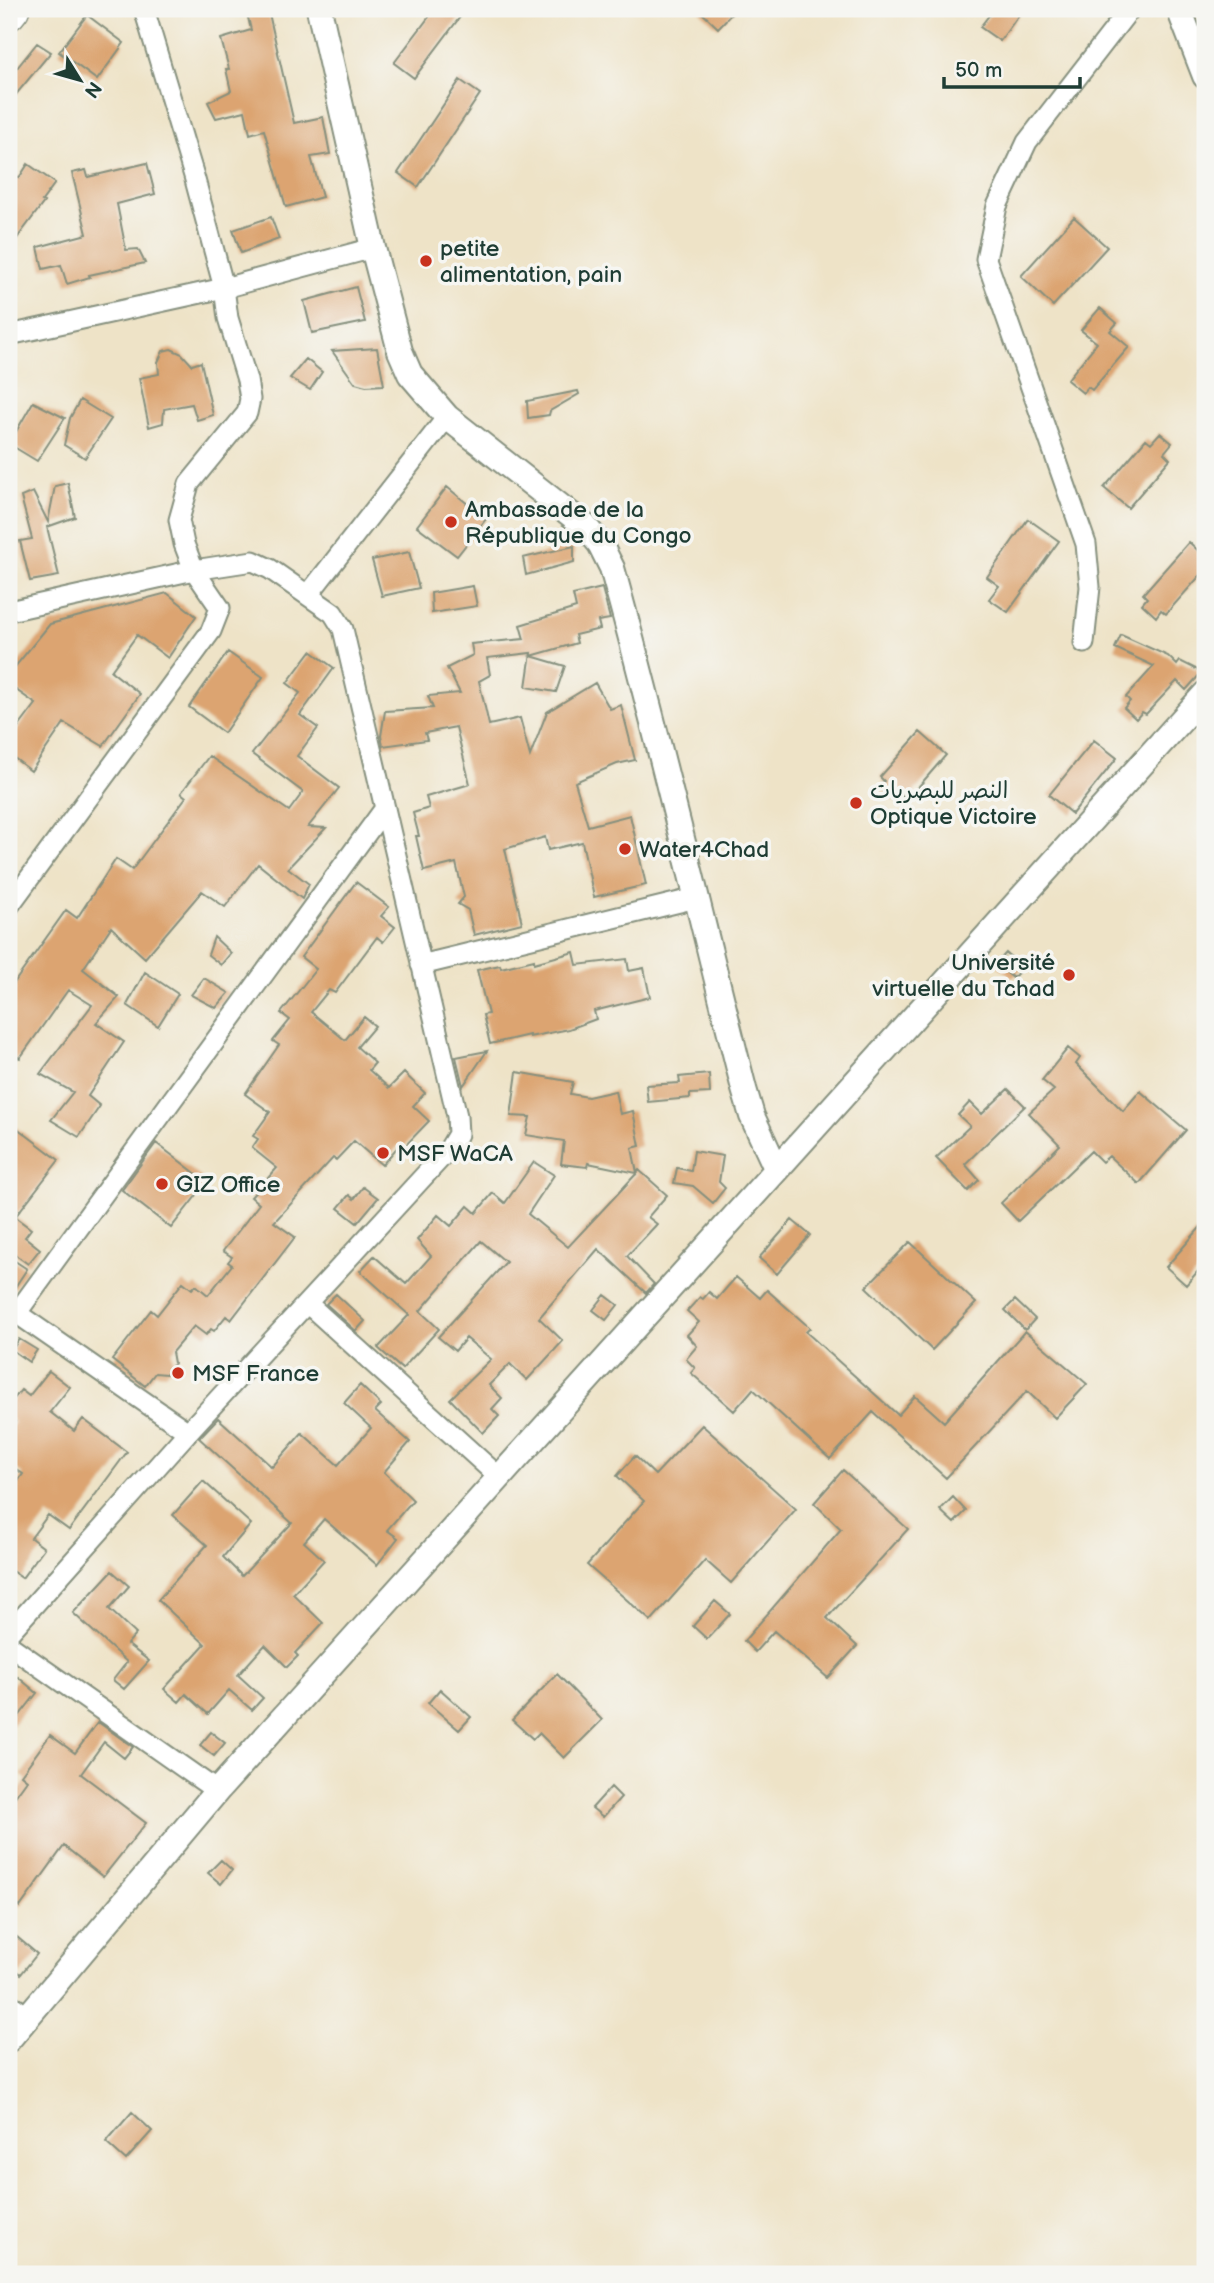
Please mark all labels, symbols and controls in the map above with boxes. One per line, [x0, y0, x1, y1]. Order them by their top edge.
north arrow [46, 46, 116, 116]
scale bar [944, 46, 1081, 90]
text: 50 m [955, 58, 1002, 83]
text: N [79, 77, 106, 102]
place label: petite alimentation, pain [440, 235, 622, 289]
marker: petite alimentation, pain [418, 253, 434, 269]
place label: Ambassade de la République du Congo [465, 496, 692, 550]
marker: Ambassade de la République du Congo [443, 514, 459, 530]
place label: النصر للبصريات Optique Victoire [870, 777, 1037, 831]
marker: النصر للبصريات Optique Victoire [848, 795, 864, 811]
place label: Water4Chad [639, 836, 769, 864]
marker: Water4Chad [617, 841, 633, 857]
place label: Université virtuelle du Tchad [872, 949, 1055, 1003]
marker: Université virtuelle du Tchad [1061, 967, 1077, 983]
place label: MSF WaCA [397, 1140, 514, 1168]
marker: MSF WaCA [375, 1145, 391, 1161]
place label: GIZ Office [176, 1171, 280, 1199]
marker: GIZ Office [154, 1176, 170, 1192]
place label: MSF France [192, 1360, 319, 1388]
marker: MSF France [170, 1365, 186, 1381]

